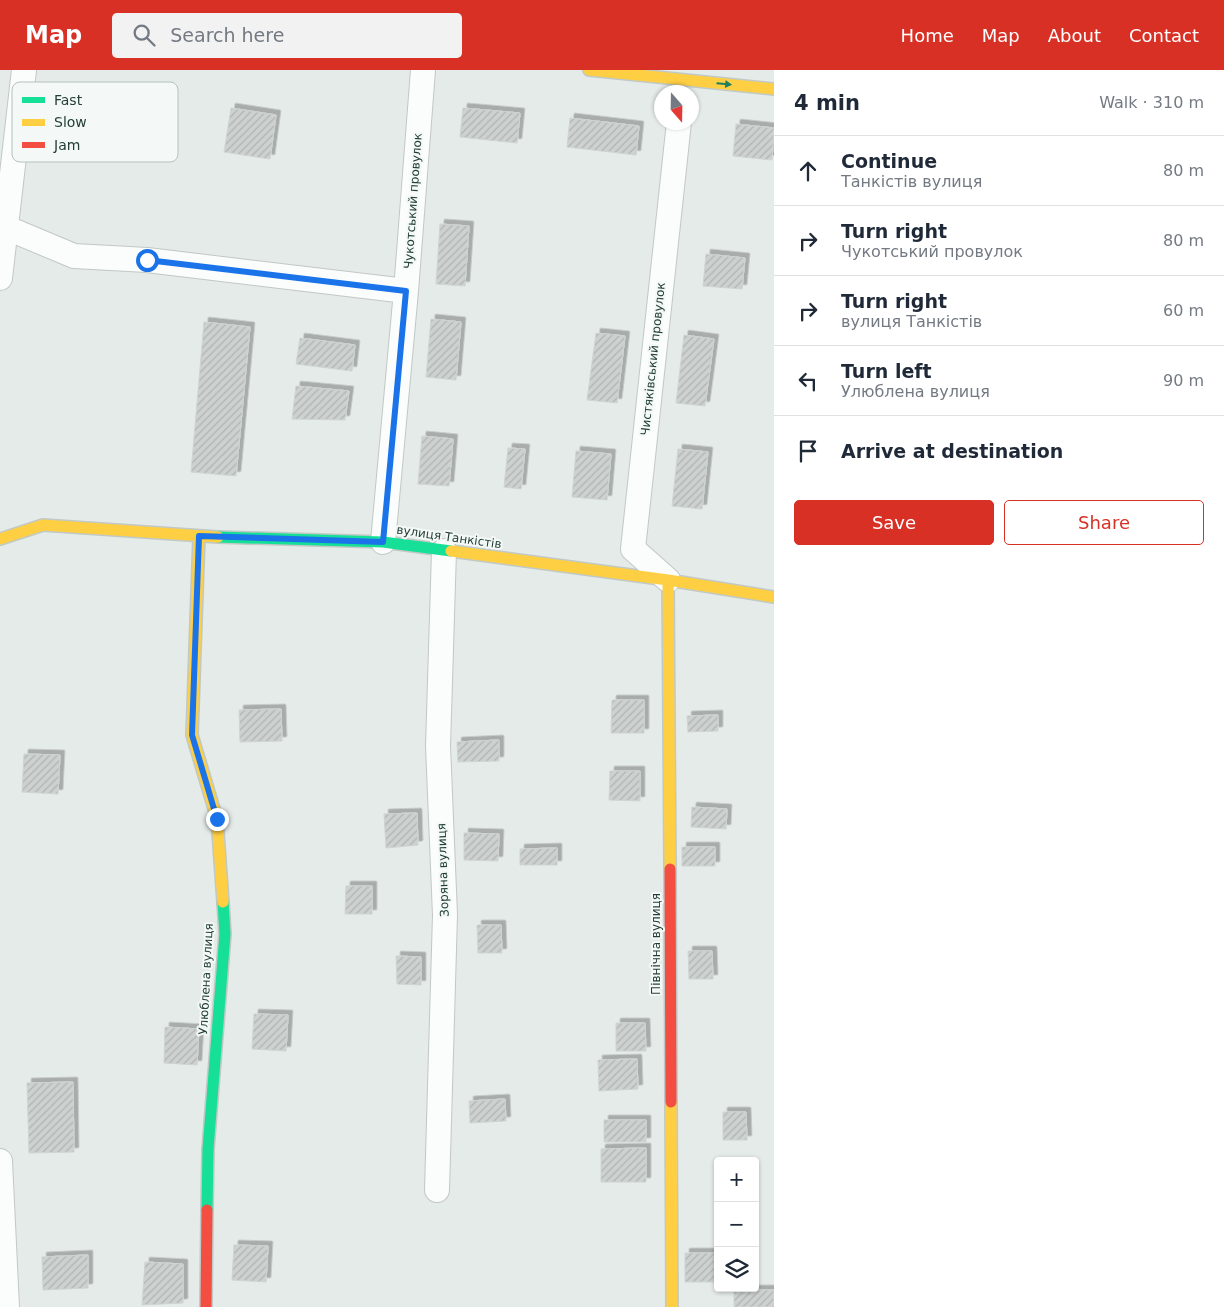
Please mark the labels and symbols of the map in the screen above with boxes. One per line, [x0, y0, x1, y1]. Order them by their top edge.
one-way arrow [717, 80, 733, 88]
legend [12, 82, 178, 162]
north arrow [654, 85, 699, 130]
text: Fast [54, 92, 83, 108]
text: Slow [54, 114, 87, 130]
street label: Чукотський провулок [401, 132, 425, 270]
text: Jam [53, 137, 80, 153]
route start [136, 249, 159, 272]
street label: Чистяківський провулок [638, 282, 668, 436]
street label: вулиця Танкістів [396, 523, 502, 551]
route end [206, 808, 229, 831]
street label: Зоряна вулиця [434, 823, 452, 917]
street label: Північна вулиця [649, 893, 663, 995]
street label: Улюблена вулиця [196, 923, 216, 1035]

